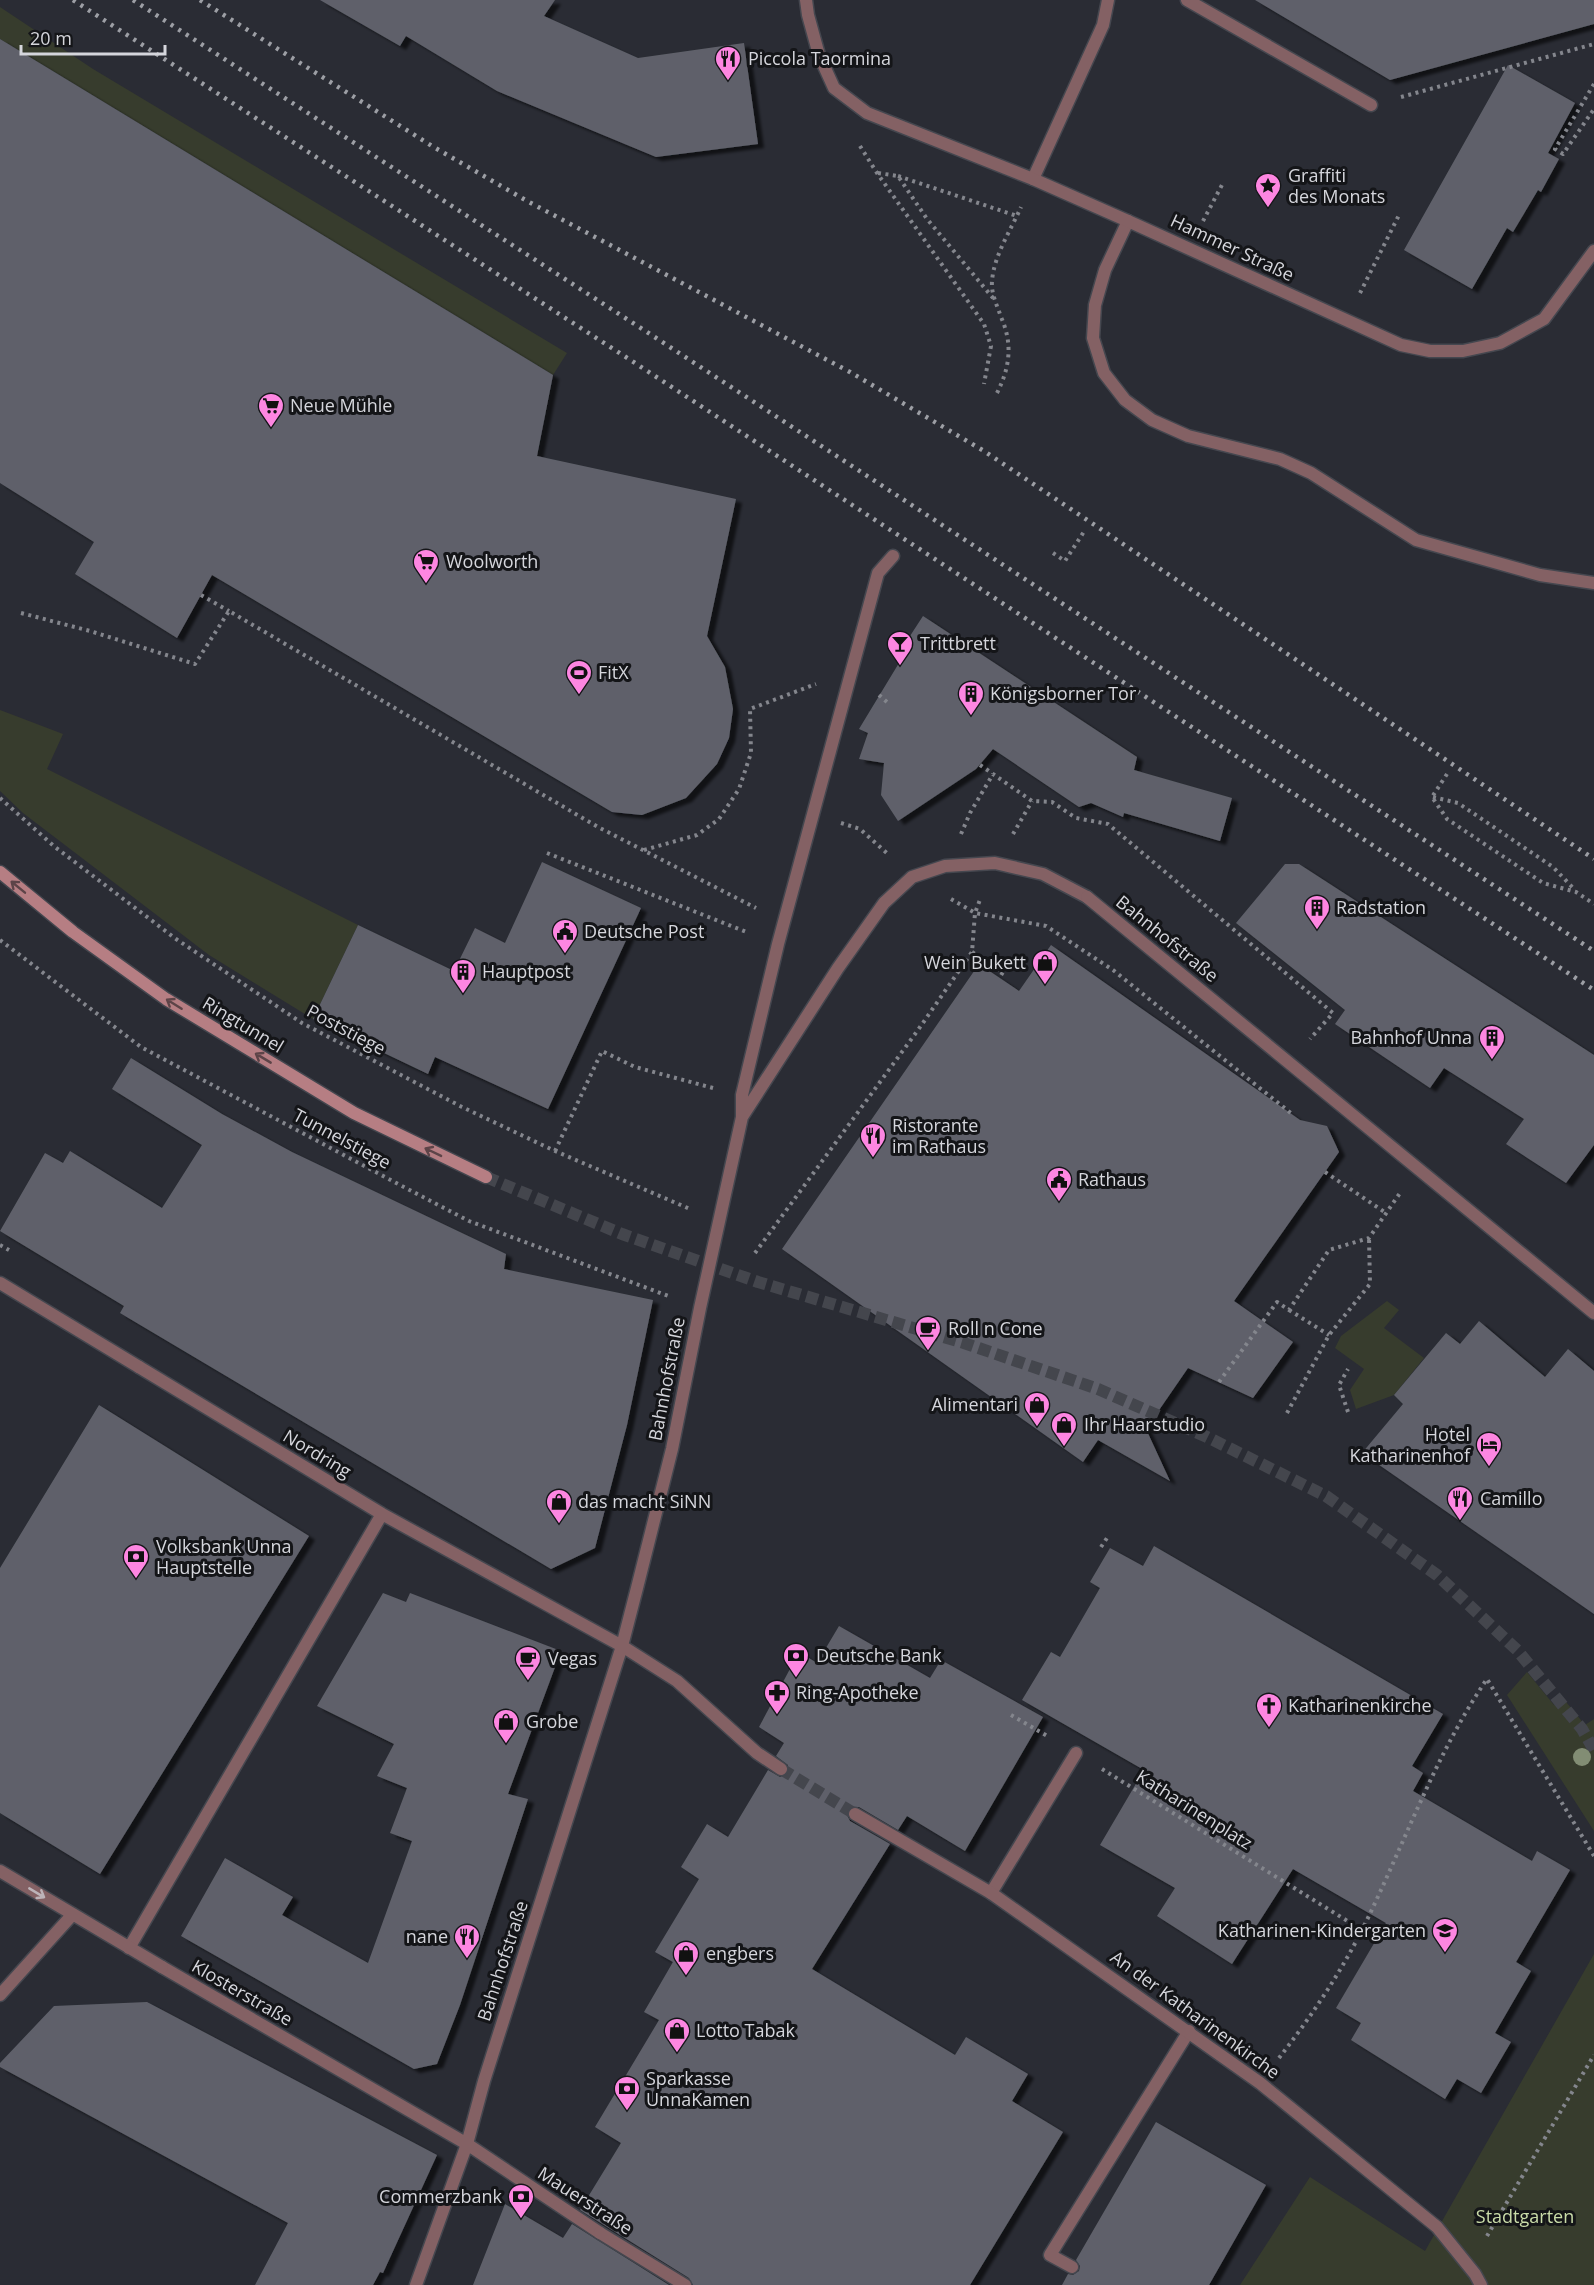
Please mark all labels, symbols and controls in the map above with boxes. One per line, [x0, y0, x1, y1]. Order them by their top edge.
scale bar [21, 18, 165, 56]
text: 20 m [30, 26, 72, 50]
restaurant icon: Piccola Taormina [713, 44, 743, 82]
place label: Piccola Taormina [748, 46, 891, 70]
place label: Graffiti des Monats [1288, 163, 1385, 208]
place icon: Graffiti des Monats [1253, 171, 1283, 209]
street label: Hammer Straße [1167, 208, 1298, 286]
supermarket icon: Neue Mühle [256, 391, 286, 429]
place label: Neue Mühle [290, 393, 392, 417]
supermarket icon: Woolworth [411, 547, 441, 585]
place label: Woolworth [446, 549, 538, 573]
bar icon: Trittbrett [885, 629, 915, 667]
place label: Trittbrett [920, 631, 996, 655]
sports icon: FitX [564, 658, 594, 696]
place label: FitX [598, 660, 629, 684]
building icon: Königsborner Tor [956, 679, 986, 717]
place label: Königsborner Tor [990, 681, 1137, 705]
one-way arrow [10, 881, 26, 894]
street label: Bahnhofstraße [1111, 889, 1224, 987]
building icon: Radstation [1302, 893, 1332, 931]
place label: Radstation [1336, 895, 1426, 919]
public building icon: Deutsche Post [550, 917, 580, 955]
place label: Deutsche Post [584, 919, 704, 943]
shop icon: Wein Bukett [1030, 948, 1060, 986]
place label: Wein Bukett [924, 950, 1026, 974]
building icon: Hauptpost [448, 957, 478, 995]
place label: Hauptpost [482, 959, 571, 983]
street label: Ringtunnel [198, 991, 289, 1058]
one-way arrow [166, 998, 183, 1010]
street label: Poststiege [303, 998, 390, 1060]
building icon: Bahnhof Unna [1477, 1023, 1507, 1061]
place label: Bahnhof Unna [1350, 1025, 1472, 1049]
one-way arrow [255, 1051, 272, 1063]
street label: Tunnelstiege [290, 1102, 395, 1174]
place label: Ristorante im Rathaus [892, 1113, 986, 1158]
restaurant icon: Ristorante im Rathaus [858, 1121, 888, 1159]
one-way arrow [425, 1145, 443, 1157]
public building icon: Rathaus [1044, 1165, 1074, 1203]
place label: Rathaus [1078, 1167, 1146, 1191]
cafe icon: Roll n Cone [913, 1314, 943, 1352]
street label: Bahnhofstraße [642, 1315, 690, 1443]
place label: Roll n Cone [948, 1316, 1043, 1340]
shop icon: Alimentari [1022, 1390, 1052, 1428]
place label: Alimentari [931, 1392, 1018, 1416]
shop icon: Ihr Haarstudio [1049, 1410, 1079, 1448]
place label: Ihr Haarstudio [1084, 1412, 1205, 1436]
place label: Hotel Katharinenhof [1350, 1422, 1471, 1467]
street label: Nordring [279, 1423, 356, 1483]
hotel icon: Hotel Katharinenhof [1474, 1430, 1504, 1468]
restaurant icon: Camillo [1445, 1484, 1475, 1522]
place label: Camillo [1480, 1486, 1542, 1510]
shop icon: das macht SiNN [544, 1487, 574, 1525]
place label: das macht SiNN [578, 1489, 711, 1513]
place label: Volksbank Unna Hauptstelle [156, 1534, 292, 1579]
bank icon: Volksbank Unna Hauptstelle [121, 1542, 151, 1580]
bank icon: Deutsche Bank [781, 1641, 811, 1679]
place label: Deutsche Bank [816, 1643, 942, 1667]
cafe icon: Vegas [513, 1644, 543, 1682]
place label: Vegas [548, 1646, 597, 1670]
pharmacy icon: Ring-Apotheke [762, 1678, 792, 1716]
place label: Ring-Apotheke [796, 1680, 919, 1704]
church icon: Katharinenkirche [1254, 1691, 1284, 1729]
place label: Katharinenkirche [1288, 1693, 1432, 1717]
shop icon: Grobe [491, 1707, 521, 1745]
place label: Grobe [526, 1709, 578, 1733]
street label: Katharinenplatz [1132, 1764, 1257, 1855]
one-way arrow [28, 1887, 45, 1899]
street label: Bahnhofstraße [471, 1897, 533, 2024]
school or university icon: Katharinen-Kindergarten [1430, 1916, 1460, 1954]
place label: Katharinen-Kindergarten [1218, 1918, 1426, 1942]
restaurant icon: nane [452, 1922, 482, 1960]
place label: nane [406, 1924, 448, 1948]
shop icon: engbers [671, 1939, 701, 1977]
place label: engbers [706, 1941, 774, 1965]
street label: An der Katharinenkirche [1106, 1945, 1285, 2084]
street label: Klosterstraße [188, 1954, 297, 2031]
shop icon: Lotto Tabak [662, 2016, 692, 2054]
place label: Lotto Tabak [696, 2018, 795, 2042]
place label: Sparkasse UnnaKamen [646, 2066, 750, 2111]
bank icon: Sparkasse UnnaKamen [612, 2074, 642, 2112]
street label: Mauerstraße [534, 2161, 638, 2240]
bank icon: Commerzbank [506, 2182, 536, 2220]
place label: Commerzbank [379, 2184, 503, 2208]
park label: Stadtgarten [1476, 2204, 1574, 2228]

